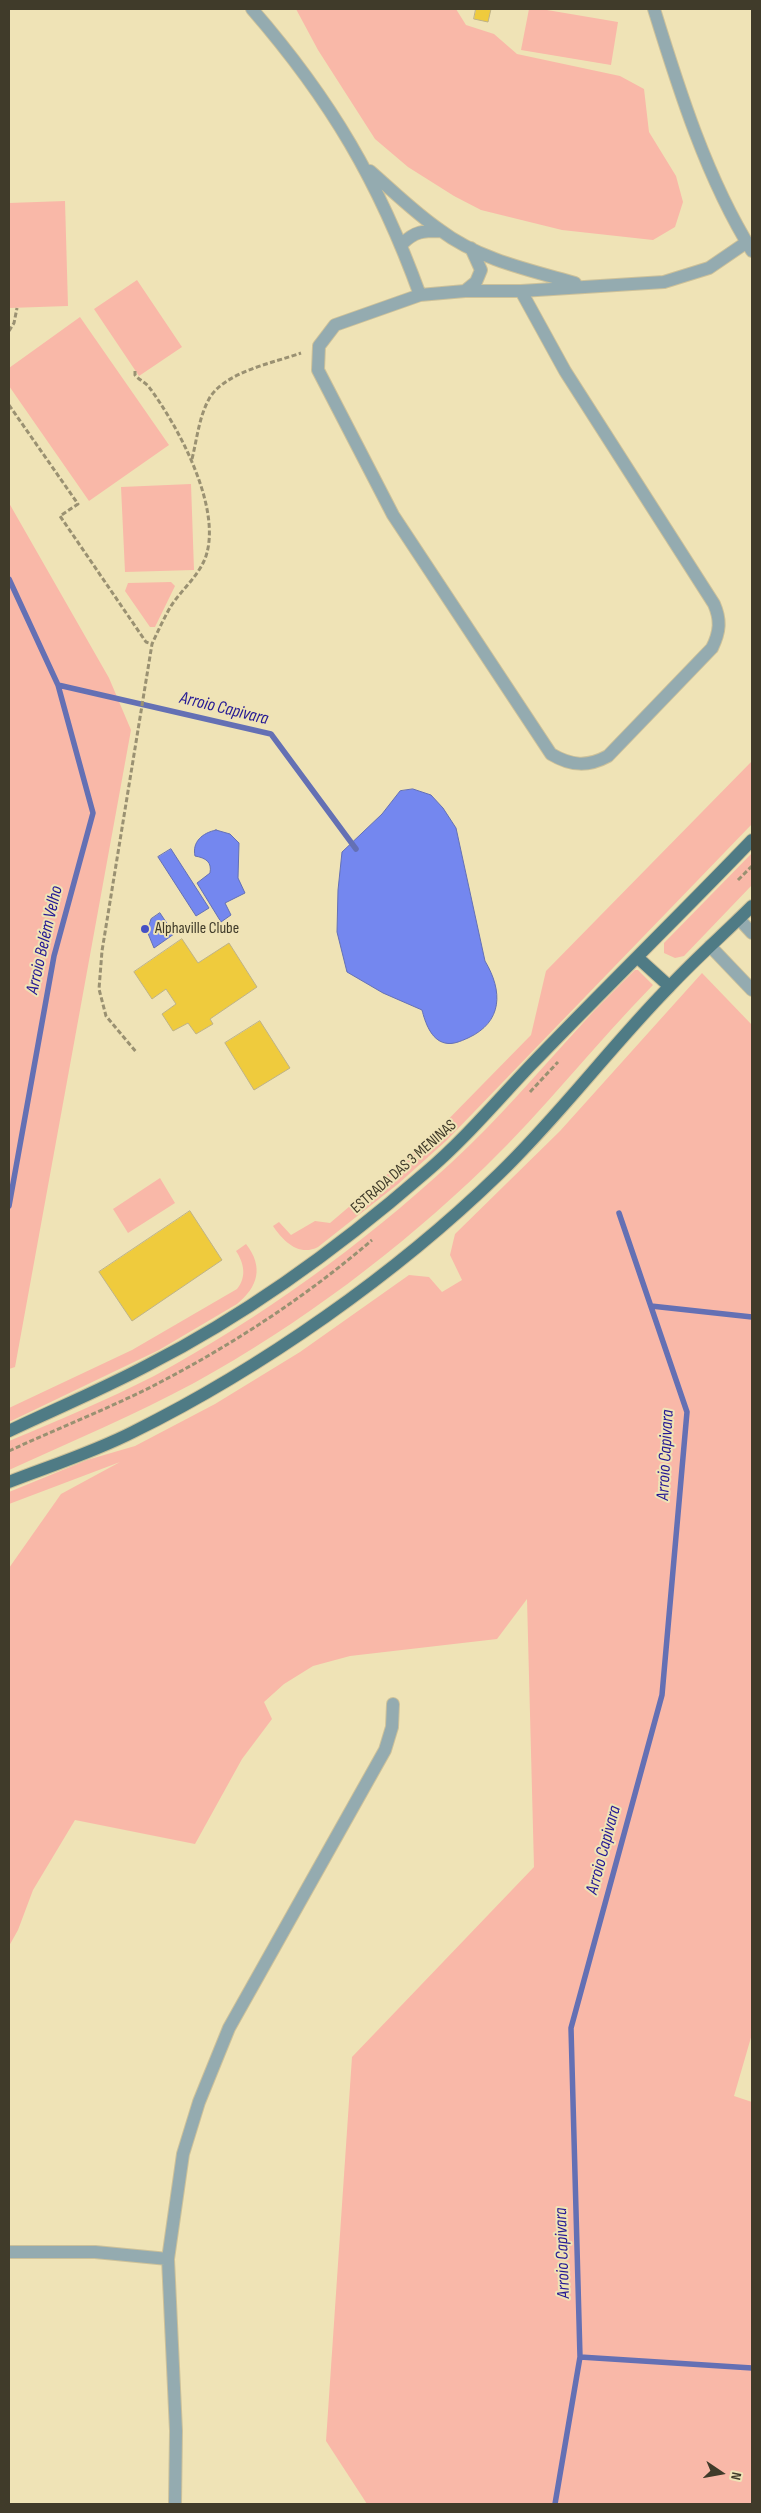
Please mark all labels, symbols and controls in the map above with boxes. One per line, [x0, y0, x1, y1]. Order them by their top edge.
water label: Arroio Capivara [177, 688, 271, 730]
water label: Arroio Belém Velho [22, 884, 68, 996]
place label: Alphaville Clube [155, 919, 239, 939]
marker: Alphaville Clube [139, 923, 151, 935]
street label: ESTRADA DAS 3 MENINAS [347, 1116, 461, 1218]
water label: Arroio Capivara [653, 1409, 679, 1501]
water label: Arroio Capivara [582, 1803, 626, 1897]
water label: Arroio Capivara [551, 2207, 575, 2299]
north arrow [696, 2448, 746, 2498]
text: N [727, 2471, 745, 2482]

